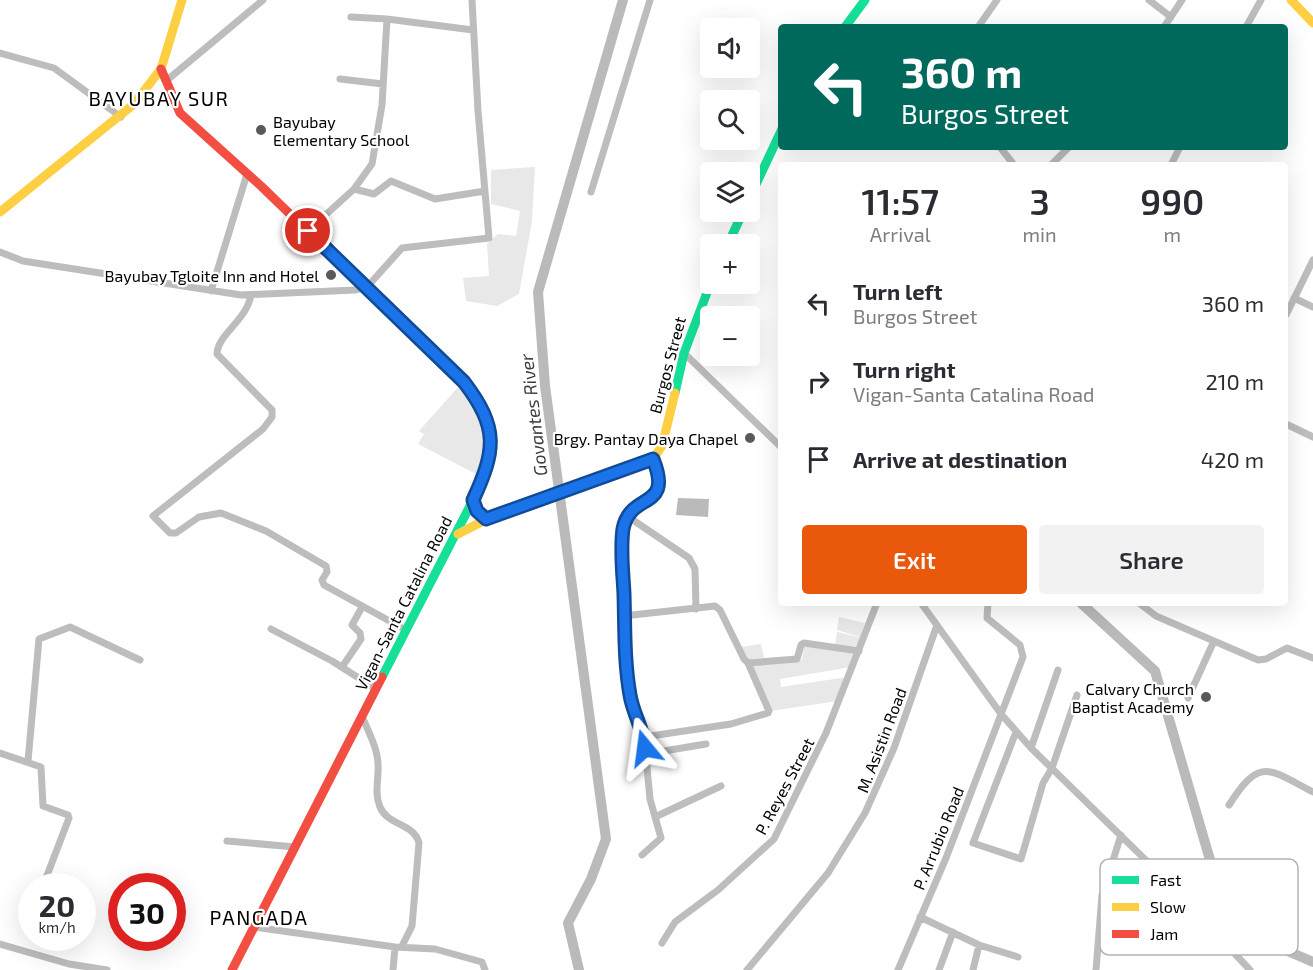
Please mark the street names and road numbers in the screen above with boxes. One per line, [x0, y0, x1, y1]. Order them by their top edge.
street label: Burgos Street [645, 314, 689, 416]
street label: Vigan-Santa Catalina Road [351, 513, 455, 693]
street label: M. Asistin Road [852, 685, 910, 795]
street label: P. Reyes Street [751, 734, 817, 838]
street label: P. Arrubio Road [909, 784, 967, 892]

